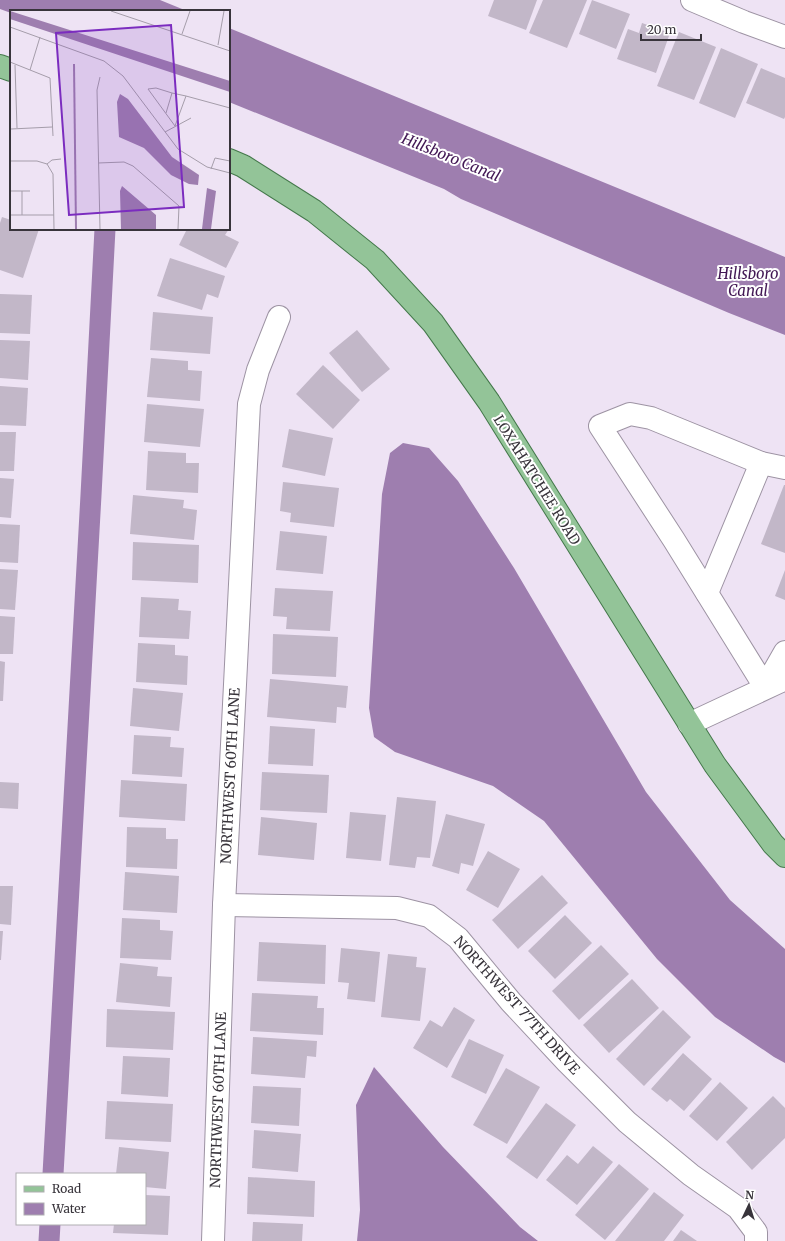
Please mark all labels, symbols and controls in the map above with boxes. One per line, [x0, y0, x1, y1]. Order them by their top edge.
inset map [10, 10, 230, 230]
scale bar [641, 16, 701, 42]
text: 20 m [647, 22, 676, 37]
water label: Hillsboro Canal [398, 128, 503, 185]
water label: Hillsboro Canal [716, 264, 779, 300]
street label: LOXAHATCHEE ROAD [490, 412, 585, 549]
street label: NORTHWEST 60TH LANE [216, 687, 244, 865]
street label: NORTHWEST 77TH DRIVE [450, 932, 584, 1078]
street label: NORTHWEST 60TH LANE [206, 1011, 230, 1188]
legend [16, 1173, 146, 1225]
text: Road [52, 1181, 81, 1196]
north arrow [729, 1185, 769, 1225]
text: N [745, 1188, 755, 1202]
text: Water [51, 1201, 87, 1216]

